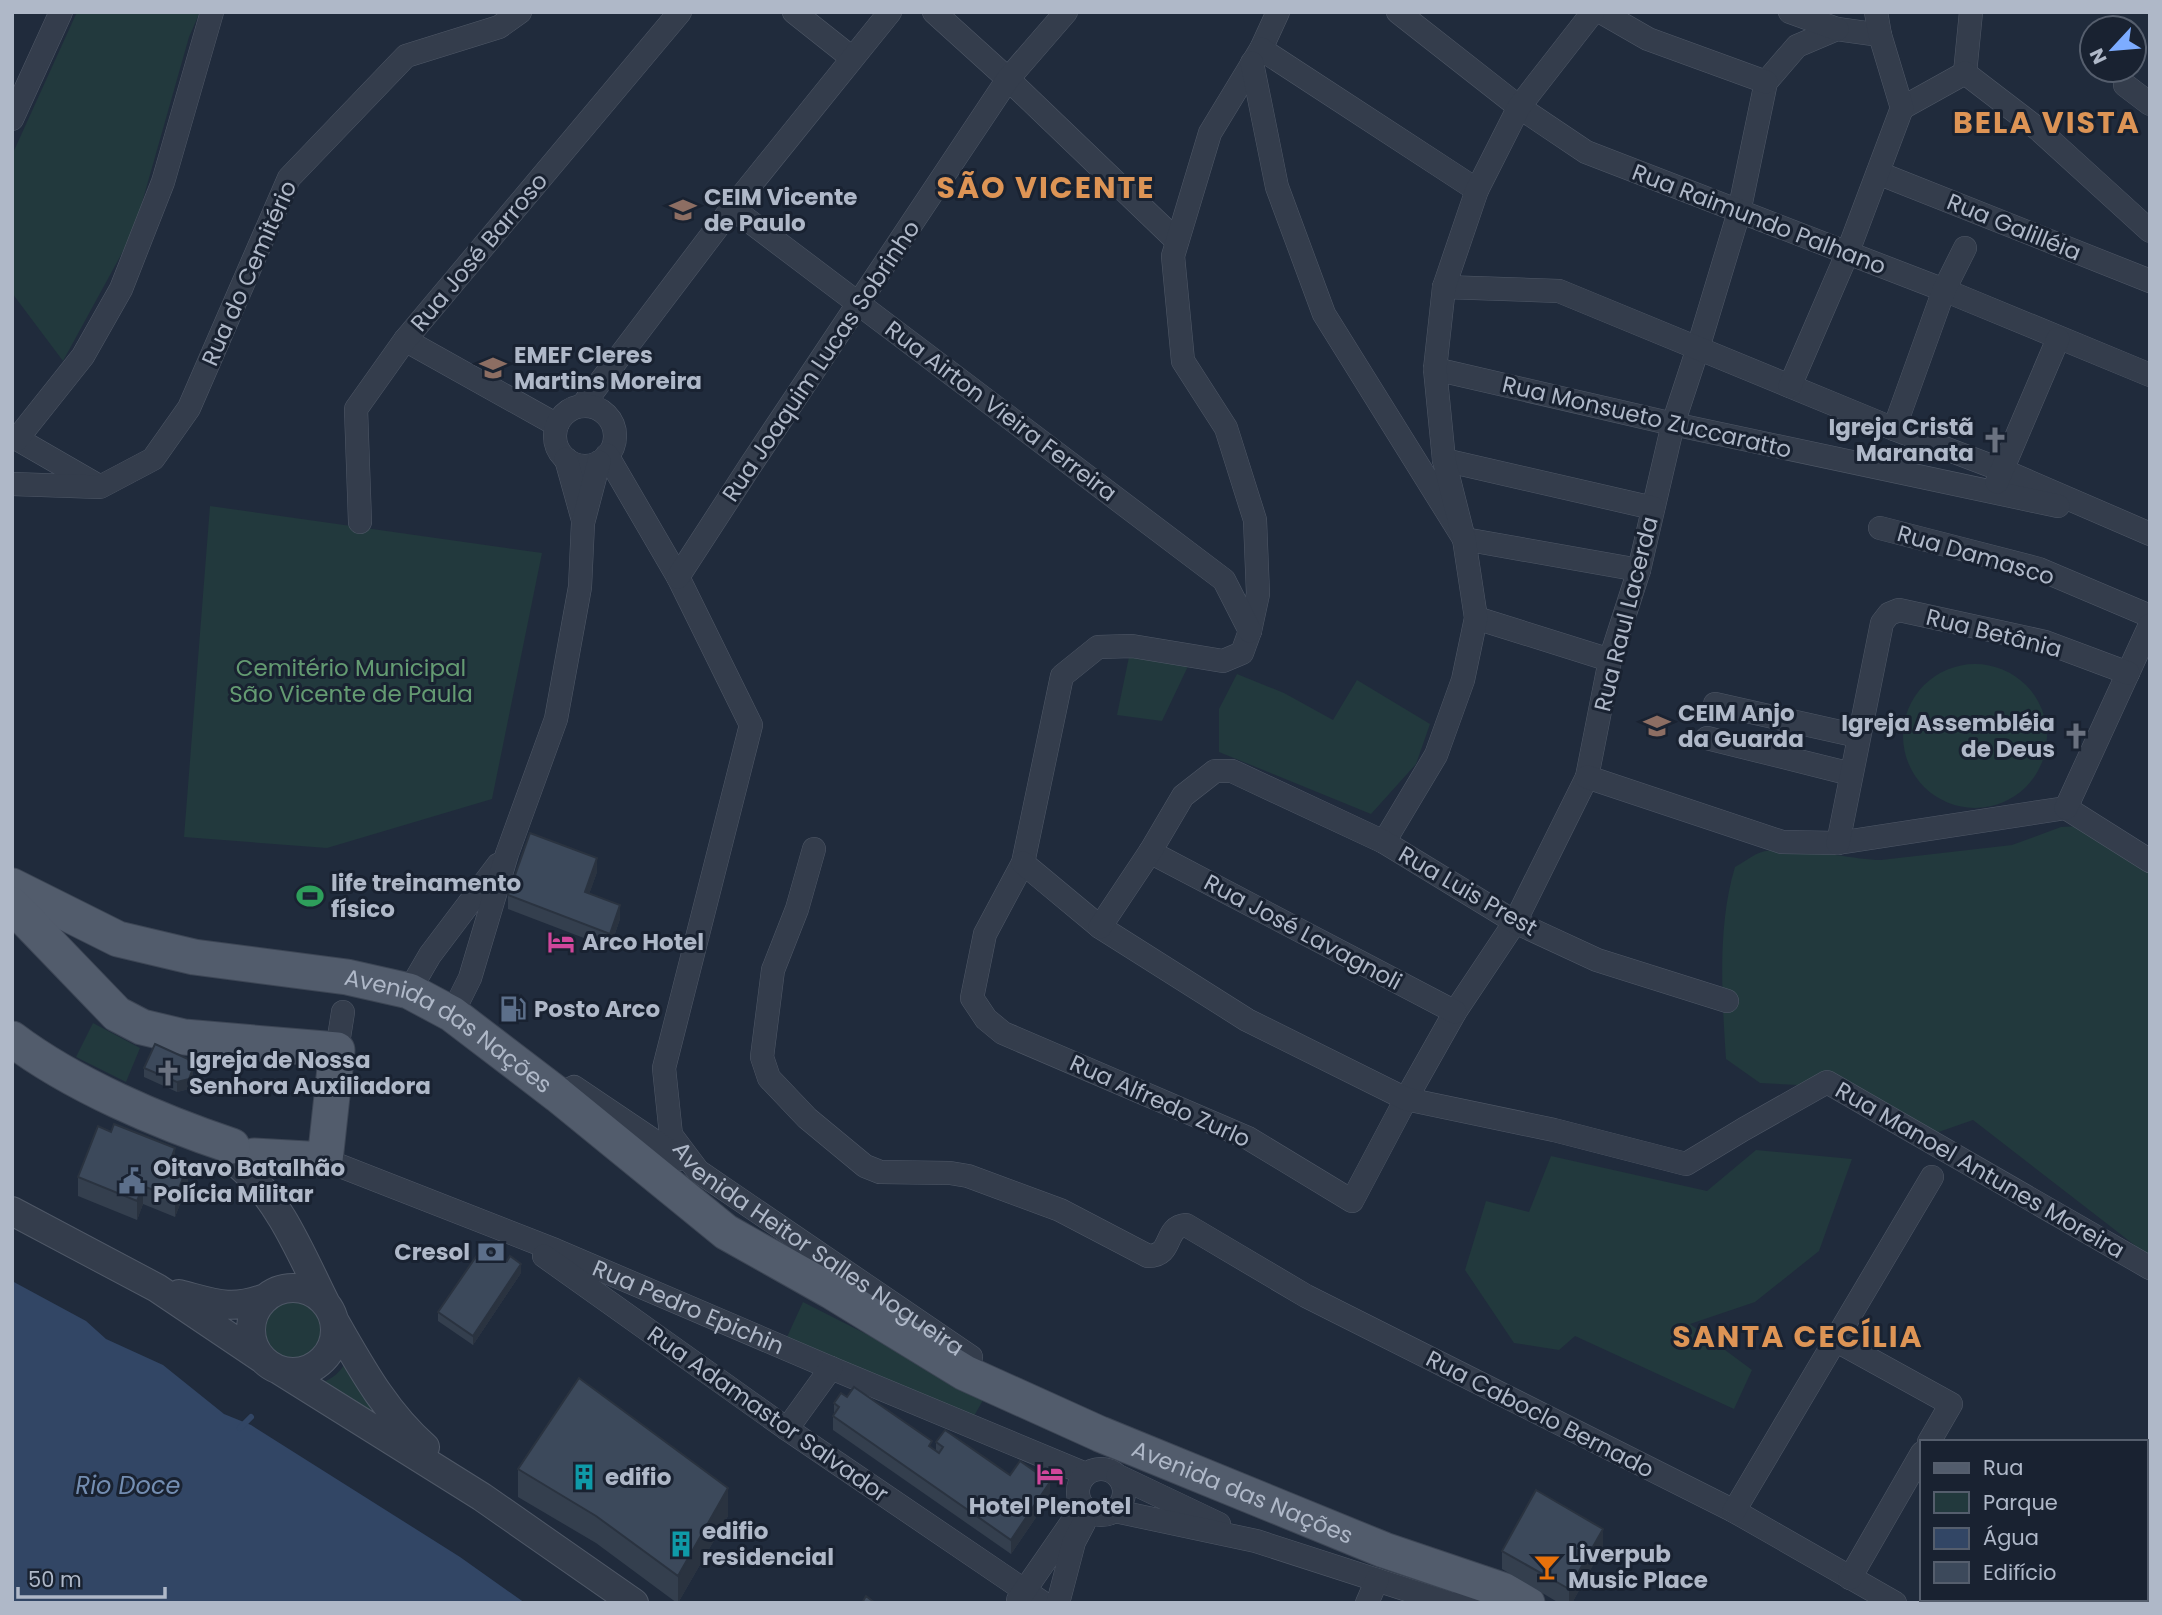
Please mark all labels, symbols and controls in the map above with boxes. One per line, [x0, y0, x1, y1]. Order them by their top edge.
north arrow [2078, 14, 2148, 84]
text: N [2083, 44, 2113, 69]
district label: BELA VISTA [1953, 101, 2141, 144]
street label: Rua Raimundo Palhano [1628, 156, 1890, 282]
street label: Rua José Barroso [403, 166, 555, 338]
district label: SÃO VICENTE [937, 166, 1155, 209]
street label: Rua do Cemitério [194, 175, 304, 371]
place label: CEIM Vicente de Paulo [704, 181, 857, 239]
street label: Rua Galilléia [1942, 186, 2086, 268]
school or university icon: CEIM Vicente de Paulo [668, 195, 698, 225]
street label: Rua Joaquim Lucas Sobrinho [715, 214, 927, 508]
street label: Rua Airton Vieira Ferreira [879, 313, 1123, 509]
place label: EMEF Cleres Martins Moreira [514, 339, 702, 397]
school or university icon: EMEF Cleres Martins Moreira [478, 353, 508, 383]
street label: Rua Monsueto Zuccaratto [1499, 368, 1795, 466]
place label: Igreja Cristã Maranata [1828, 411, 1974, 469]
church icon: Igreja Cristã Maranata [1980, 425, 2010, 455]
street label: Rua Raul Lacerda [1586, 513, 1666, 715]
street label: Rua Damasco [1894, 517, 2058, 593]
street label: Rua Betânia [1923, 601, 2065, 665]
park label: Cemitério Municipal São Vicente de Paula [229, 652, 473, 710]
place label: CEIM Anjo da Guarda [1678, 697, 1804, 755]
place label: Igreja Assembléia de Deus [1841, 707, 2055, 765]
school or university icon: CEIM Anjo da Guarda [1642, 711, 1672, 741]
church icon: Igreja Assembléia de Deus [2061, 721, 2091, 751]
street label: Rua Luis Prest [1393, 838, 1543, 944]
street label: Rua José Lavagnoli [1198, 866, 1408, 998]
place label: life treinamento físico [331, 867, 521, 925]
sports icon: life treinamento físico [295, 881, 325, 911]
place label: Arco Hotel [582, 926, 704, 958]
hotel icon: Arco Hotel [546, 927, 576, 957]
street label: Avenida das Nações [341, 961, 559, 1101]
place label: Posto Arco [534, 993, 660, 1025]
fuel station icon: Posto Arco [498, 994, 528, 1024]
place label: Igreja de Nossa Senhora Auxiliadora [189, 1044, 431, 1102]
street label: Rua Alfredo Zurlo [1065, 1047, 1255, 1155]
church icon: Igreja de Nossa Senhora Auxiliadora [153, 1058, 183, 1088]
street label: Rua Manoel Antunes Moreira [1830, 1074, 2130, 1266]
street label: Avenida Heitor Salles Nogueira [665, 1135, 970, 1364]
place label: Oitavo Batalhão Polícia Militar [153, 1152, 345, 1210]
public building icon: Oitavo Batalhão Polícia Militar [117, 1166, 147, 1196]
place label: Cresol [394, 1236, 470, 1268]
bank icon: Cresol [476, 1237, 506, 1267]
street label: Rua Pedro Epichin [588, 1252, 789, 1362]
district label: SANTA CECÍLIA [1672, 1315, 1924, 1358]
street label: Rua Adamastor Salvador [641, 1318, 895, 1510]
street label: Rua Caboclo Bernado [1421, 1343, 1659, 1485]
street label: Avenida das Nações [1127, 1433, 1358, 1552]
legend [1920, 1440, 2148, 1601]
text: Rua [1983, 1453, 2023, 1482]
hotel icon: Hotel Plenotel [1035, 1459, 1065, 1489]
place label: edifio [605, 1461, 671, 1493]
building icon: edifio [569, 1462, 599, 1492]
water label: Rio Doce [76, 1469, 181, 1502]
text: Parque [1983, 1488, 2058, 1517]
place label: Hotel Plenotel [969, 1490, 1131, 1522]
place label: edifio residencial [702, 1515, 834, 1573]
text: Água [1983, 1523, 2039, 1552]
building icon: edifio residencial [666, 1529, 696, 1559]
place label: Liverpub Music Place [1568, 1538, 1708, 1596]
bar icon: Liverpub Music Place [1532, 1552, 1562, 1582]
scale bar [18, 1556, 164, 1600]
text: Edifício [1983, 1558, 2057, 1587]
text: 50 m [28, 1565, 82, 1594]

